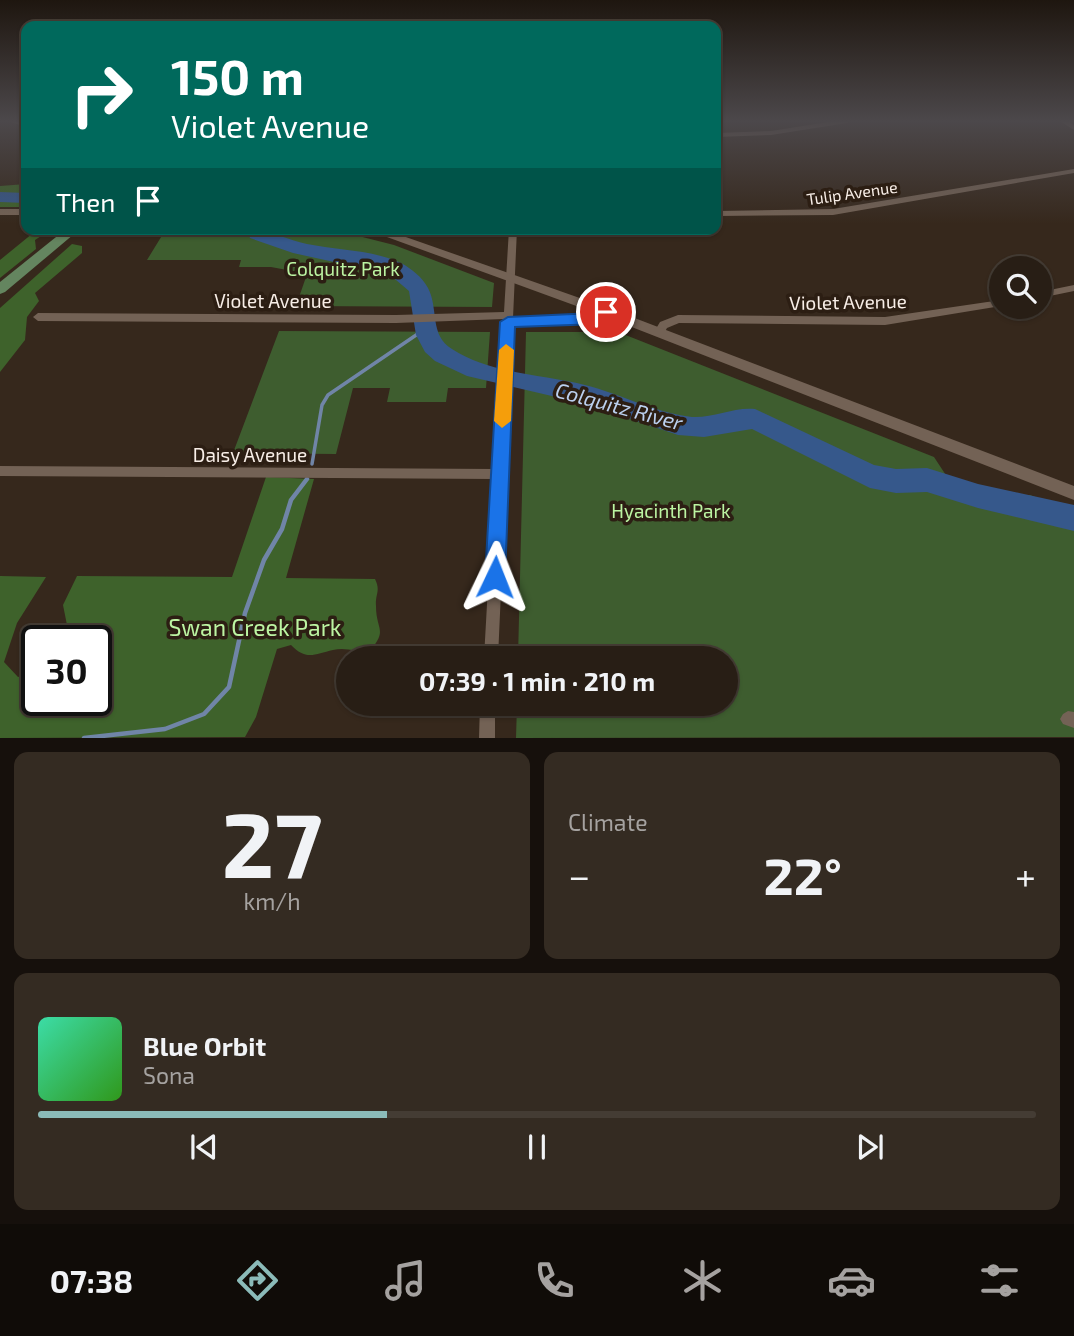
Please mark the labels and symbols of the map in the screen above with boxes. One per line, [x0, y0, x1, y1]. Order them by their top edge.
street label: Tulip Avenue [805, 177, 899, 208]
park label: Colquitz Park [286, 257, 400, 280]
pin [576, 282, 636, 342]
street label: Violet Avenue [214, 289, 332, 312]
street label: Violet Avenue [789, 289, 907, 314]
water label: Colquitz River [553, 377, 686, 435]
street label: Daisy Avenue [193, 443, 307, 466]
park label: Hyacinth Park [611, 499, 731, 522]
position arrow [458, 540, 532, 614]
park label: Swan Creek Park [168, 613, 342, 641]
speed limit sign: 30 [21, 625, 112, 716]

